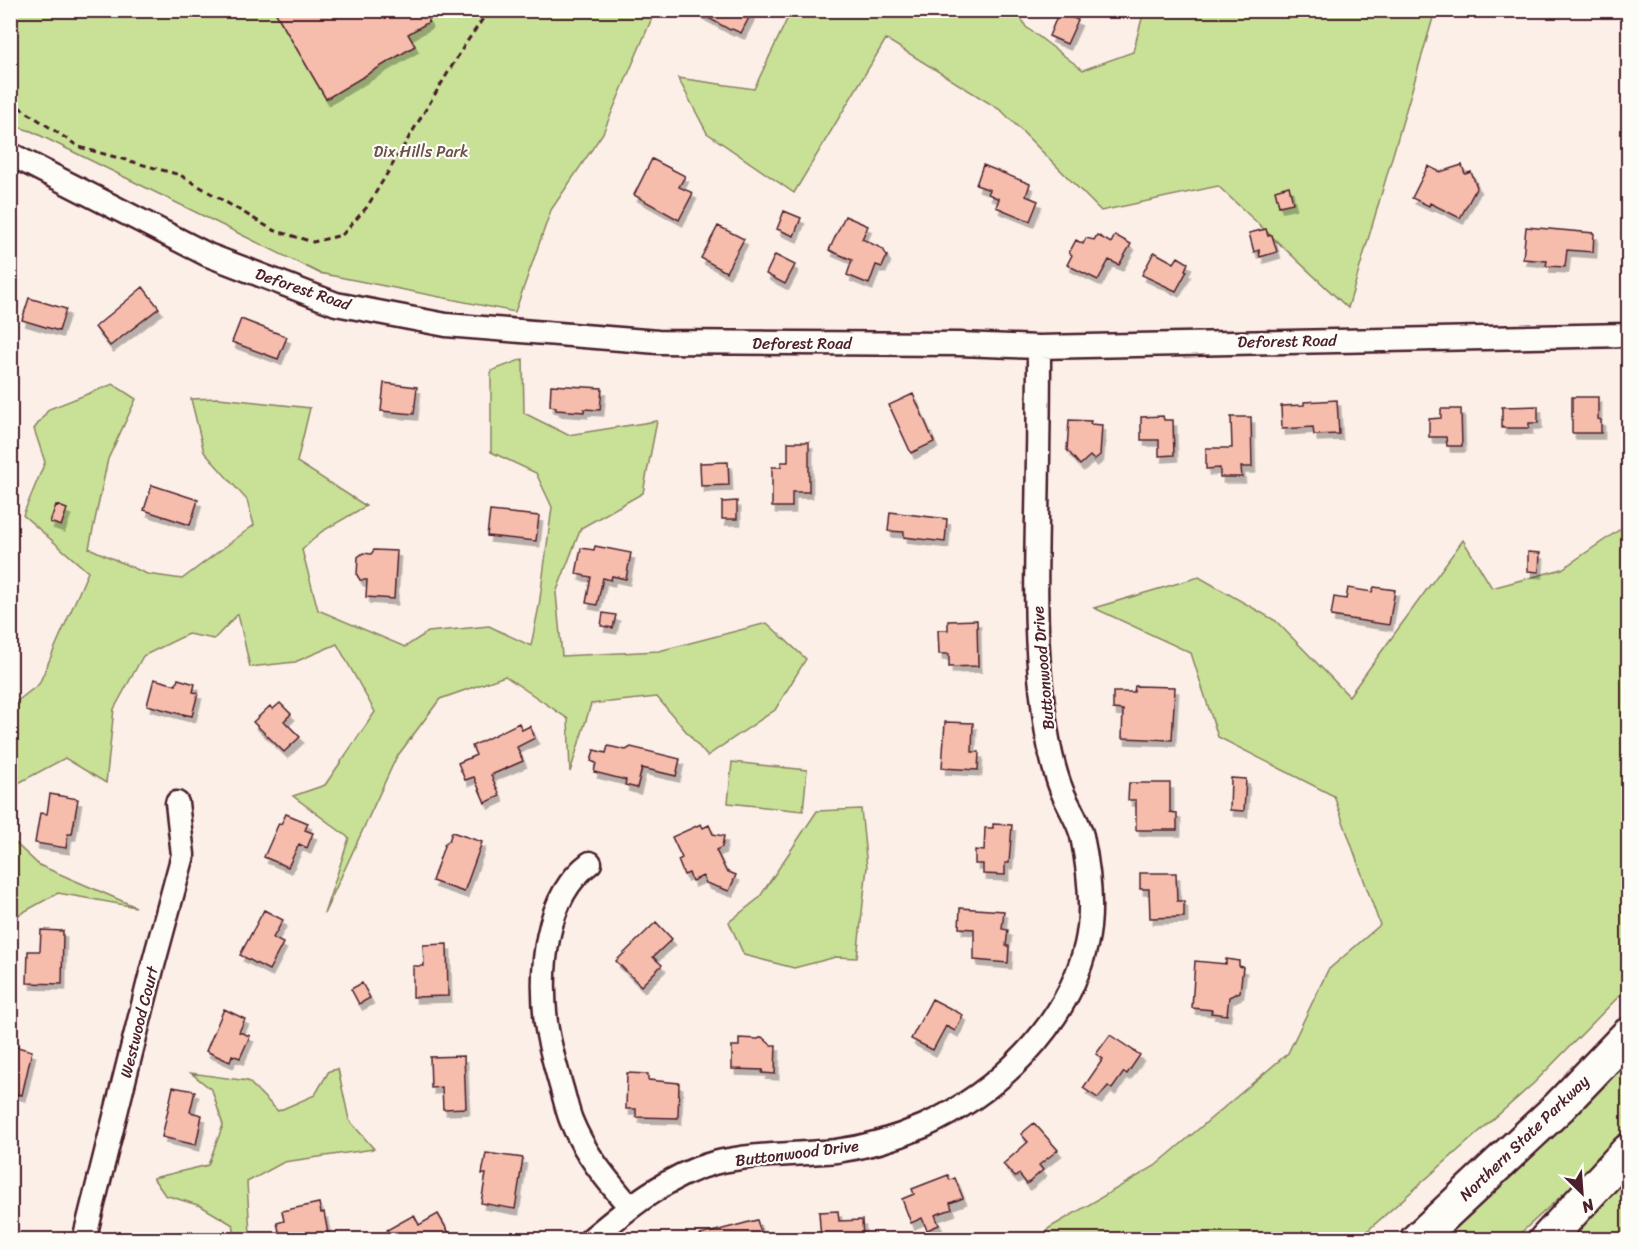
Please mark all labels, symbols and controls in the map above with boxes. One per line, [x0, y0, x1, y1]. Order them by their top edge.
park label: Dix Hills Park [374, 137, 468, 166]
street label: Deforest Road [251, 259, 356, 319]
street label: Deforest Road [1237, 326, 1338, 356]
street label: Deforest Road [752, 329, 853, 358]
street label: Buttonwood Drive [1023, 605, 1063, 731]
street label: Westwood Court [111, 963, 167, 1081]
street label: Northern State Parkway [1455, 1071, 1593, 1205]
street label: Buttonwood Drive [734, 1131, 861, 1175]
north arrow [1552, 1163, 1612, 1223]

